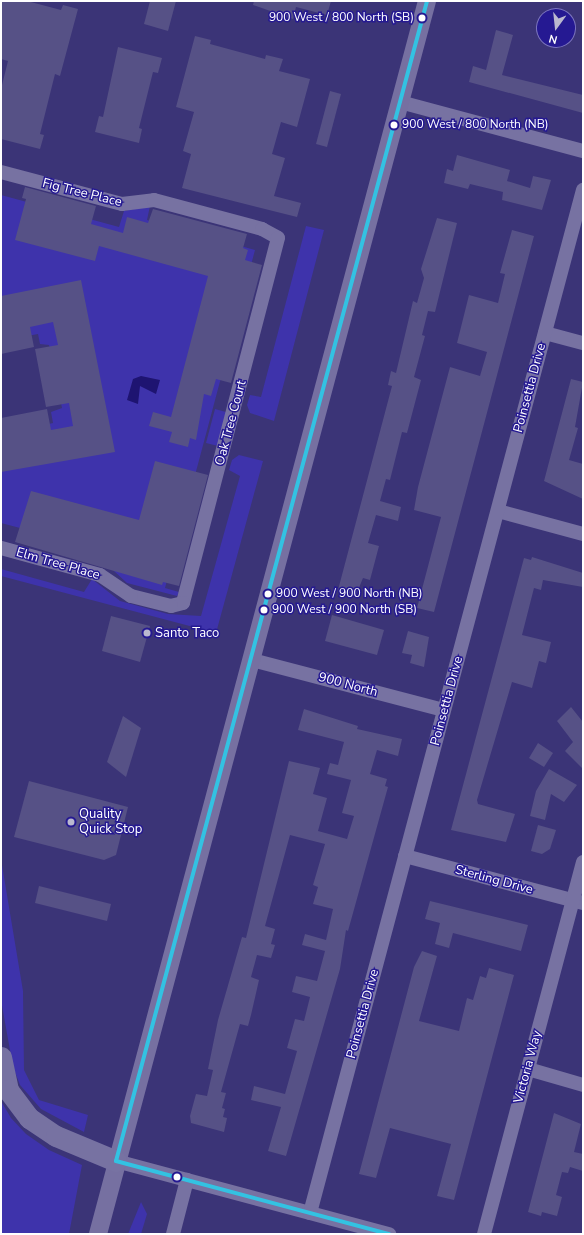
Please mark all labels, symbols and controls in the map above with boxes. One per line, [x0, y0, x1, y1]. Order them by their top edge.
north arrow [536, 8, 576, 48]
place label: 900 West / 800 North (SB) [269, 11, 414, 25]
marker: 900 West / 800 North (SB) [417, 13, 427, 23]
text: N [547, 31, 559, 47]
place label: 900 West / 800 North (NB) [402, 118, 549, 132]
marker: 900 West / 800 North (NB) [389, 120, 399, 130]
street label: Fig Tree Place [41, 176, 123, 210]
street label: Poinsettia Drive [511, 342, 549, 434]
street label: Oak Tree Court [212, 379, 250, 467]
street label: Elm Tree Place [14, 545, 102, 583]
place label: 900 West / 900 North (NB) [276, 587, 423, 601]
marker: 900 West / 900 North (NB) [263, 589, 273, 599]
place label: 900 West / 900 North (SB) [272, 603, 417, 617]
marker: 900 West / 900 North (SB) [259, 605, 269, 615]
place label: Santo Taco [155, 625, 219, 641]
marker: Santo Taco [142, 628, 152, 638]
street label: Poinsettia Drive [428, 655, 466, 747]
street label: 900 North [317, 670, 379, 700]
place label: Quality Quick Stop [79, 807, 142, 838]
marker: Quality Quick Stop [66, 817, 76, 827]
street label: Sterling Drive [453, 862, 535, 898]
street label: Poinsettia Drive [344, 968, 382, 1060]
street label: Victoria Way [511, 1029, 545, 1105]
unlabelled marker [172, 1172, 182, 1182]

